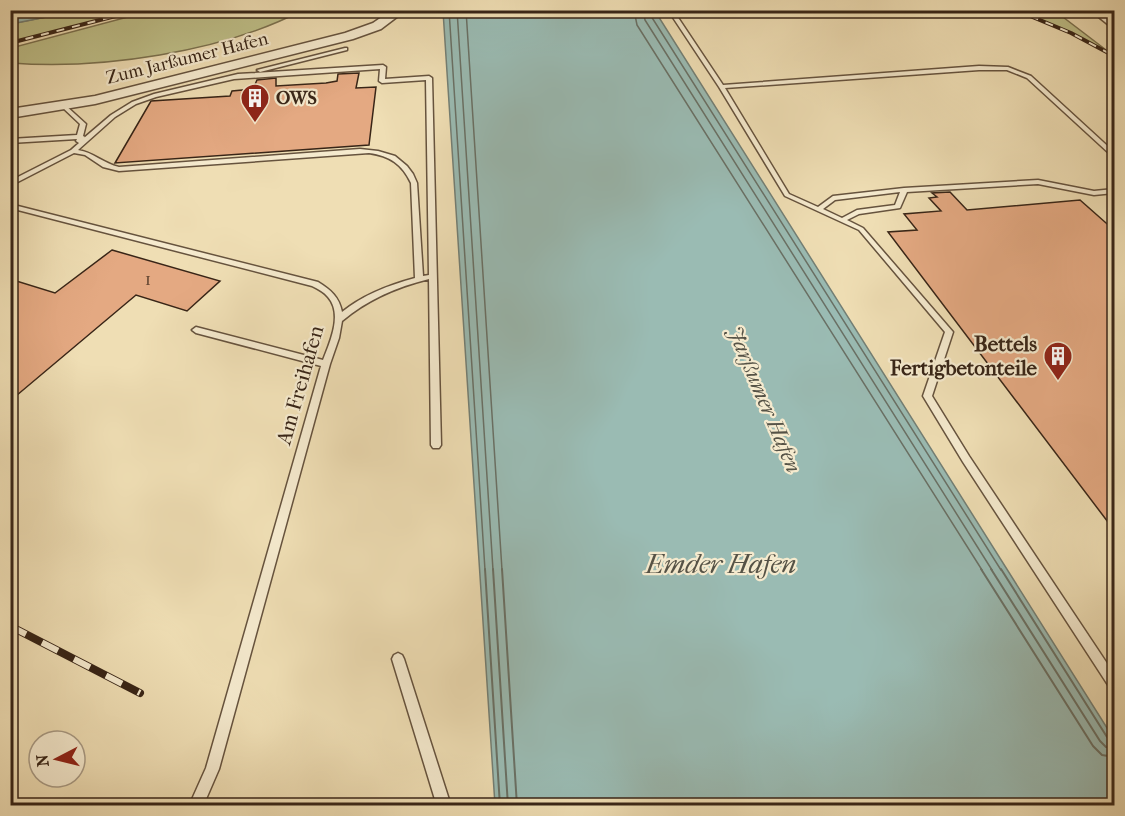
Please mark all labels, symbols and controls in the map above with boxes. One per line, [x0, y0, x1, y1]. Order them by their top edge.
street label: Zum Jarßumer Hafen [104, 28, 271, 89]
building icon: OWS [239, 82, 271, 124]
place label: OWS [276, 88, 317, 109]
house number: 1 [145, 269, 151, 290]
water label: Jarßumer Hafen [721, 322, 807, 477]
street label: Am Freihafen [271, 323, 328, 448]
place label: Bettels Fertigbetonteile [889, 332, 1038, 380]
building icon: Bettels Fertigbetonteile [1042, 340, 1074, 382]
water label: Emder Hafen [644, 548, 796, 580]
north arrow [27, 729, 87, 789]
text: N [32, 753, 53, 768]

